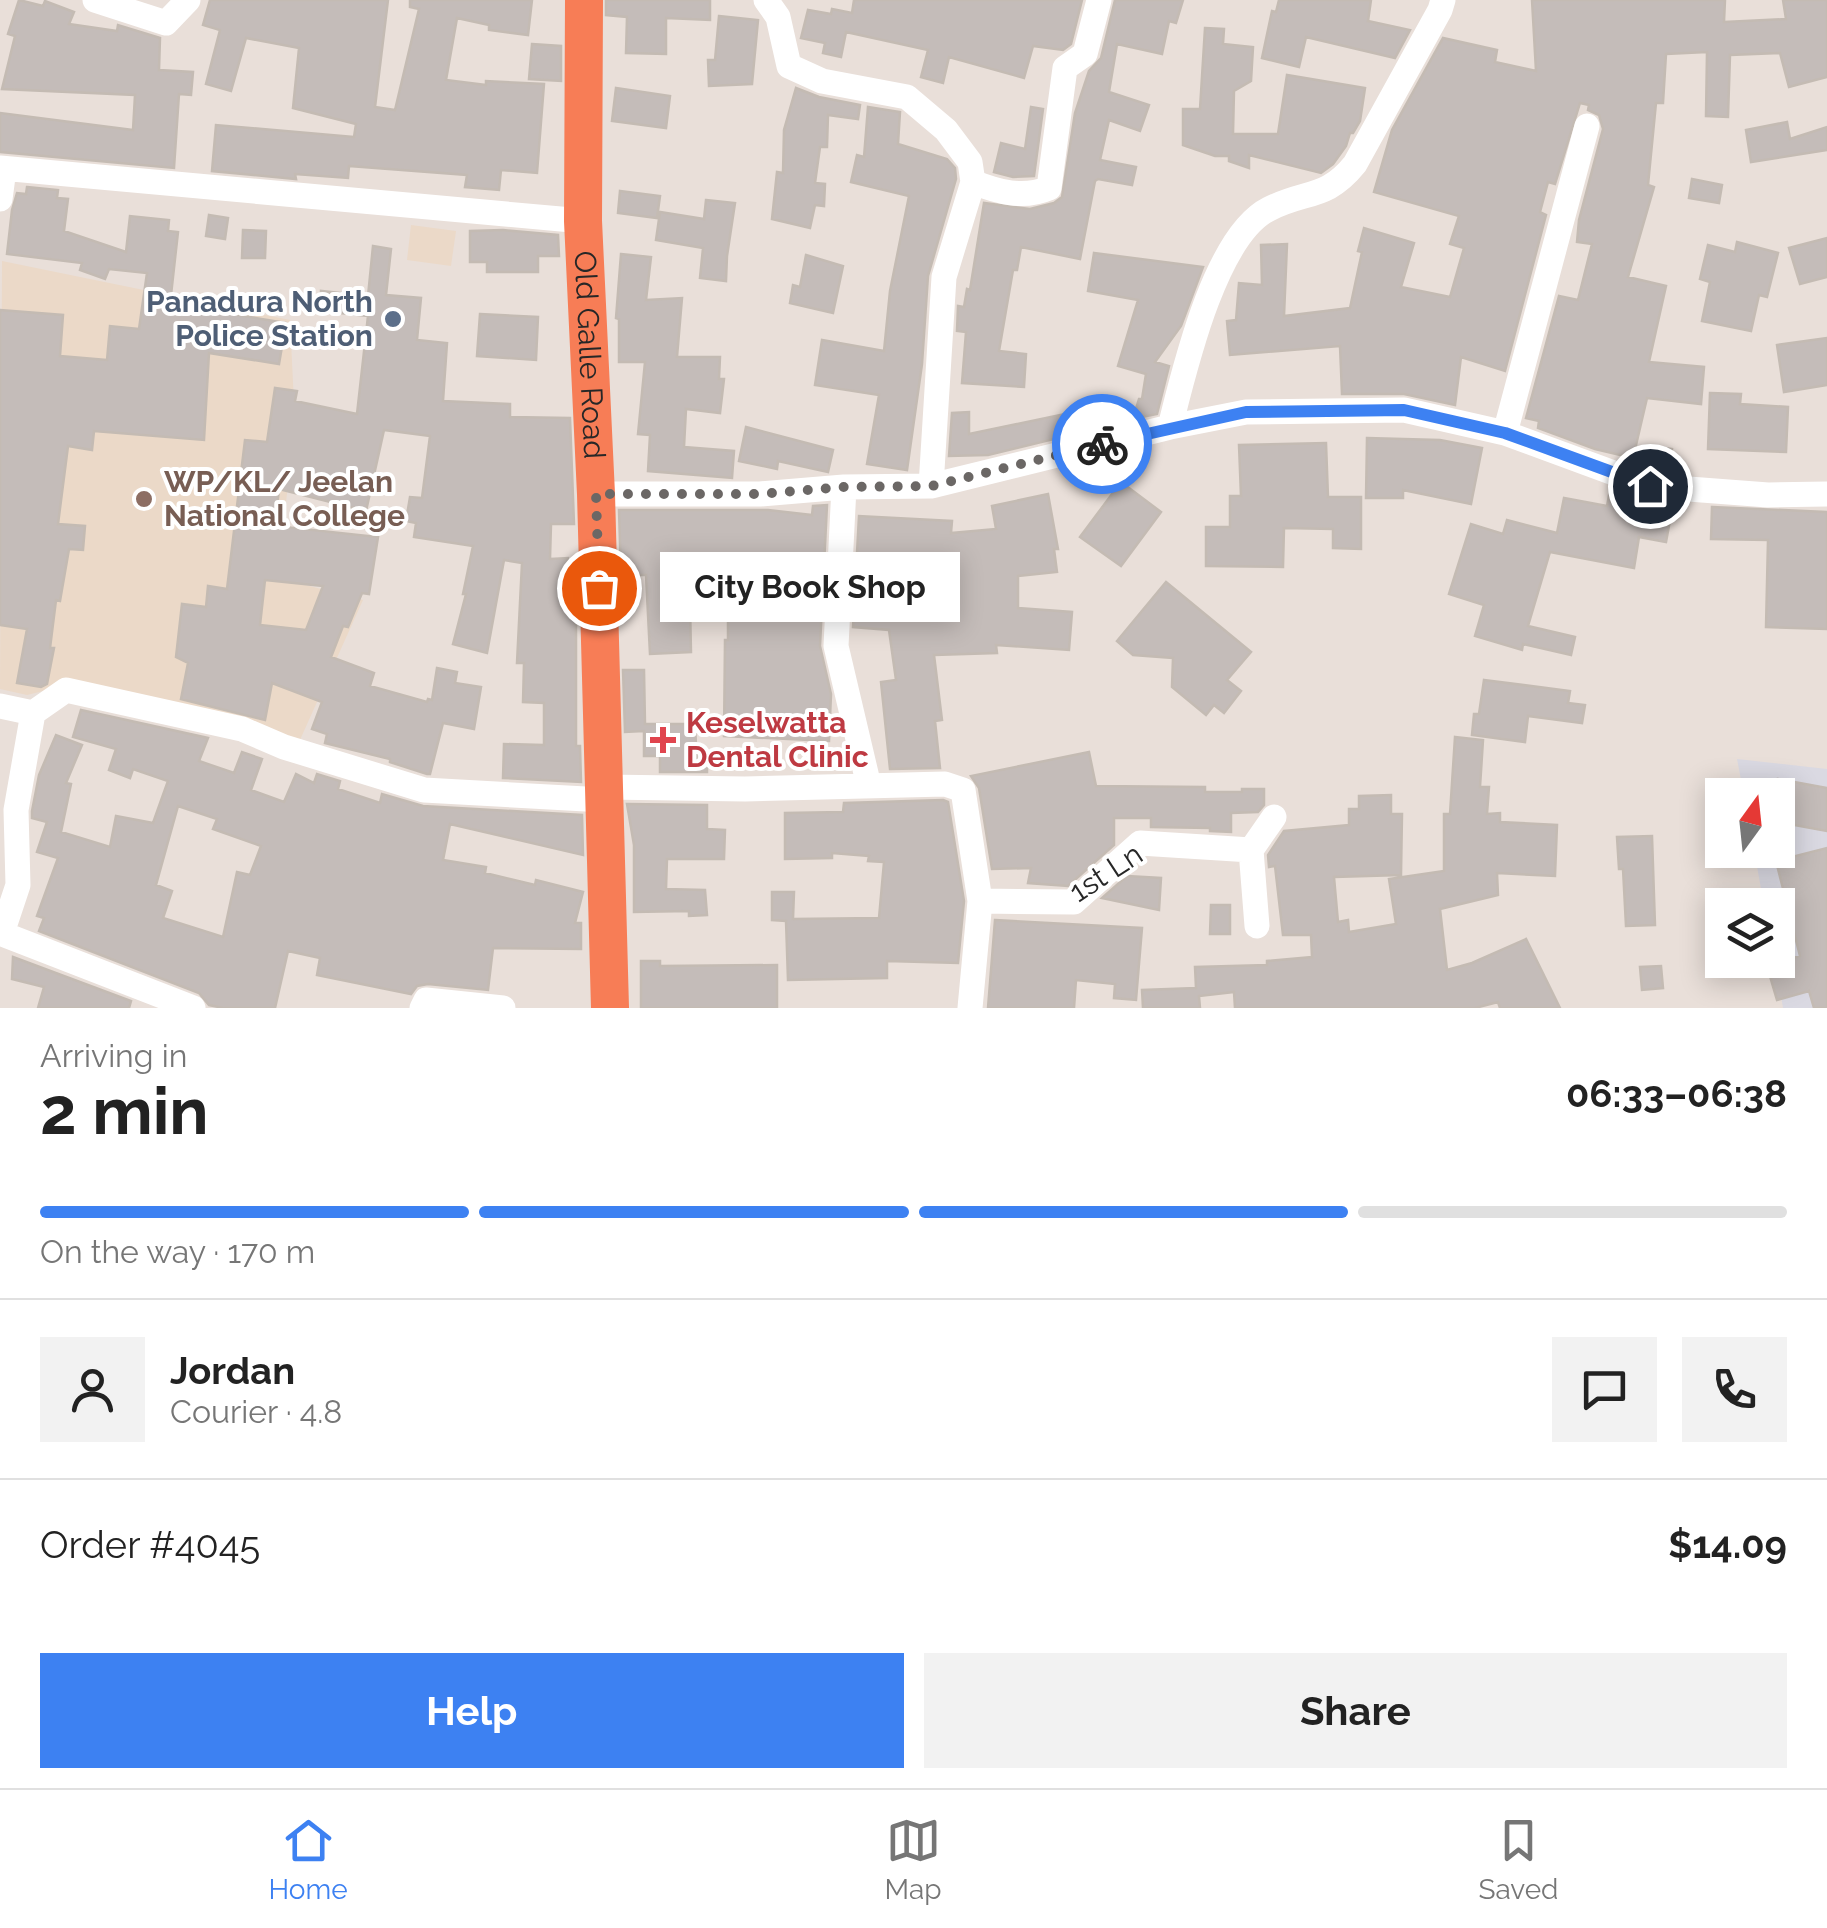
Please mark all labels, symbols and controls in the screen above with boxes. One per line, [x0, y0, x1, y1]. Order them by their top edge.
street label: Old Galle Road [567, 250, 612, 460]
place label: Panadura North Police Station [146, 284, 373, 353]
marker: Panadura North Police Station [382, 308, 404, 330]
courier [1052, 394, 1152, 494]
icon: bike [1075, 417, 1130, 472]
pin [1608, 444, 1693, 529]
icon: home [1623, 459, 1678, 514]
place label: WP/KL/ Jeelan National College [164, 464, 405, 533]
marker: WP/KL/ Jeelan National College [133, 488, 155, 510]
pin [557, 546, 642, 631]
callout: City Book Shop [659, 553, 959, 623]
icon: bag [572, 561, 627, 616]
text: City Book Shop [694, 568, 926, 605]
place label: Keselwatta Dental Clinic [686, 705, 869, 774]
marker: Keselwatta Dental Clinic [650, 727, 676, 753]
north arrow [1705, 778, 1795, 868]
map controls [1705, 778, 1795, 978]
street label: 1st Ln [1063, 836, 1149, 909]
button: layers [1705, 888, 1795, 978]
text: Arriving in [40, 1037, 187, 1074]
text: 06:33–06:38 [1566, 1071, 1787, 1116]
text: 2 min [40, 1073, 209, 1149]
text: On the way · 170 m [40, 1233, 315, 1270]
button: person [40, 1337, 145, 1442]
button: chat [1552, 1337, 1657, 1442]
button: phone [1682, 1337, 1787, 1442]
text: Jordan [170, 1348, 295, 1393]
text: Courier · 4.8 [170, 1393, 342, 1430]
text: Order #4045 [40, 1522, 260, 1567]
text: $14.09 [1668, 1522, 1787, 1567]
button: Help [40, 1653, 904, 1768]
button: Share [924, 1653, 1787, 1768]
tab: Home [268, 1813, 348, 1906]
tab: Map [885, 1813, 942, 1906]
tab: Saved [1478, 1813, 1559, 1906]

